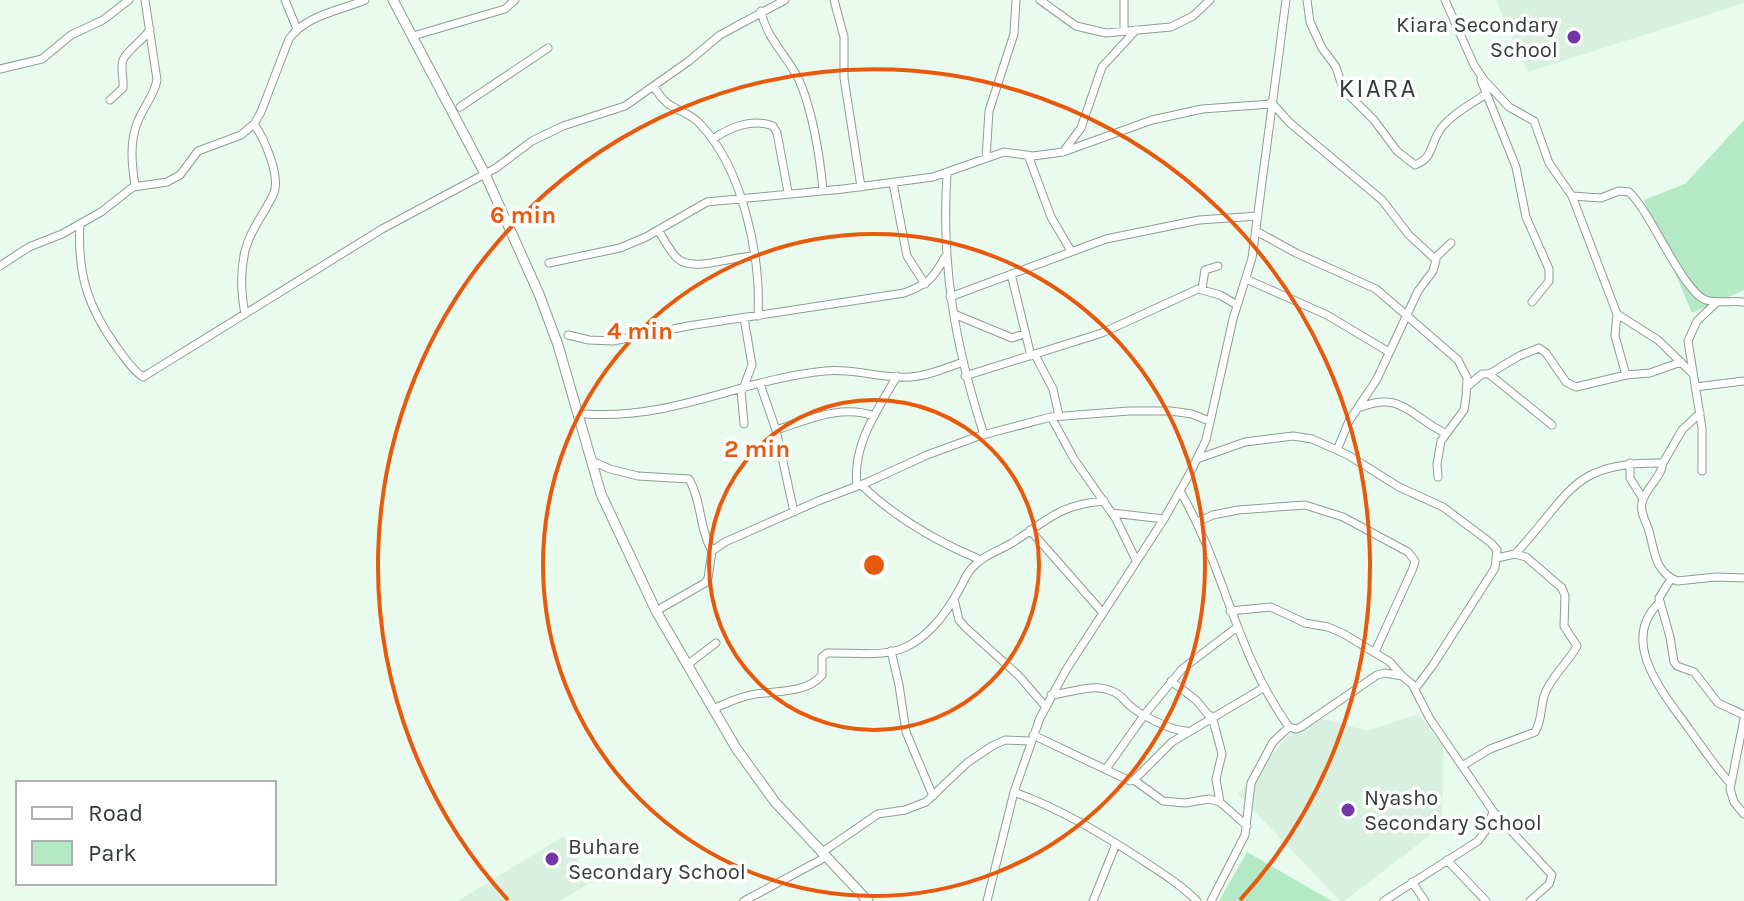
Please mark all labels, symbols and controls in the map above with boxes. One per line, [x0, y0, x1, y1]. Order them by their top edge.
place label: Kiara Secondary School [1396, 12, 1558, 63]
marker: Kiara Secondary School [1565, 28, 1583, 46]
district label: KIARA [1339, 73, 1417, 104]
text: 6 min [490, 201, 556, 229]
text: 4 min [607, 317, 673, 345]
text: 2 min [724, 435, 790, 463]
centre of rings [860, 551, 888, 579]
legend [16, 781, 276, 885]
place label: Nyasho Secondary School [1364, 785, 1542, 836]
text: Road [88, 799, 143, 827]
marker: Nyasho Secondary School [1339, 801, 1357, 819]
place label: Buhare Secondary School [568, 834, 746, 885]
text: Park [88, 839, 137, 867]
marker: Buhare Secondary School [543, 850, 561, 868]

